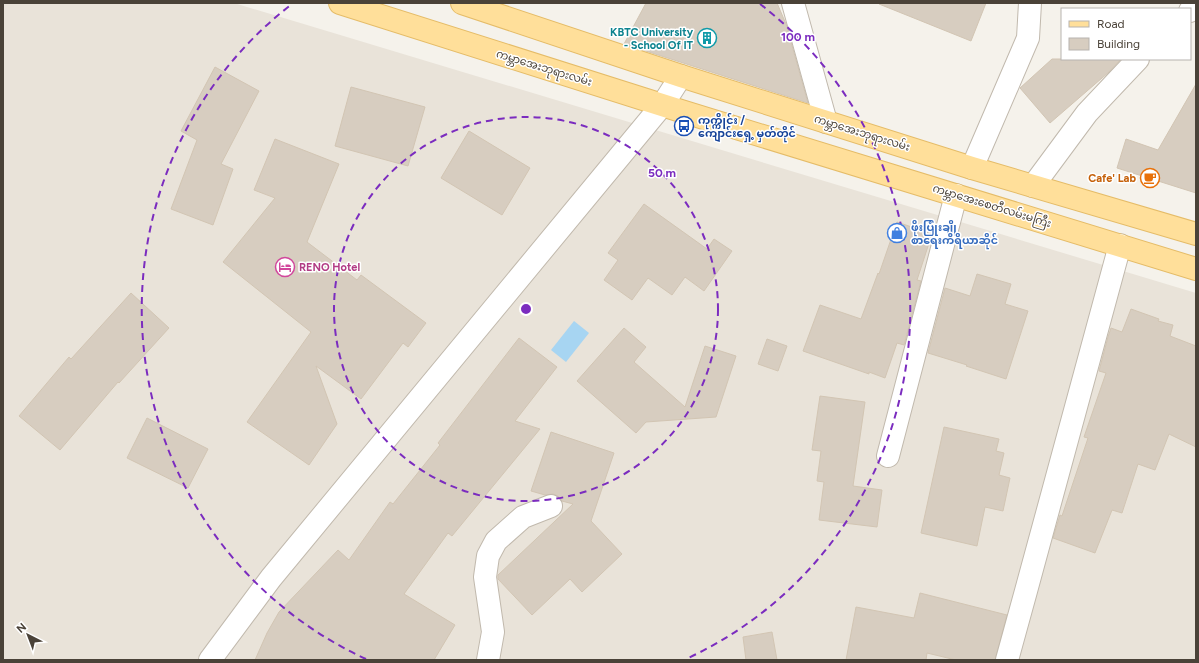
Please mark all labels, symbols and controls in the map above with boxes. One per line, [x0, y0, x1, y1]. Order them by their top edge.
legend [1061, 8, 1191, 60]
text: Road [1097, 17, 1125, 31]
place label: KBTC University - School Of IT [610, 26, 694, 52]
building icon: KBTC University - School Of IT [696, 27, 718, 49]
text: 100 m [781, 30, 815, 44]
text: Building [1097, 37, 1140, 51]
street label: ကမ္ဘာအေးဘုရားလမ်း [494, 46, 594, 91]
street label: ကမ္ဘာအေးဘုရားလမ်း [812, 111, 912, 156]
place label: ကုက္ကိုင်း / ကျောင်းရှေ့ မှတ်တိုင် [698, 113, 796, 143]
bus stop icon: ကုက္ကိုင်း / ကျောင်းရှေ့ မှတ်တိုင် [673, 115, 695, 137]
text: 50 m [648, 166, 676, 180]
cafe icon: Cafe' Lab [1139, 167, 1161, 189]
place label: Cafe' Lab [1088, 172, 1136, 185]
street label: ကမ္ဘာအေးစေတီလမ်းမကြီး [930, 181, 1053, 232]
place label: ဖိုးပြုံးချို စာရေးကိရိယာဆိုင် [911, 220, 998, 250]
shop icon: ဖိုးပြုံးချို စာရေးကိရိယာဆိုင် [886, 222, 908, 244]
hotel icon: RENO Hotel [274, 256, 296, 278]
place label: RENO Hotel [299, 261, 360, 274]
centre of rings [519, 302, 533, 316]
north arrow [8, 615, 48, 655]
text: N [14, 620, 29, 636]

